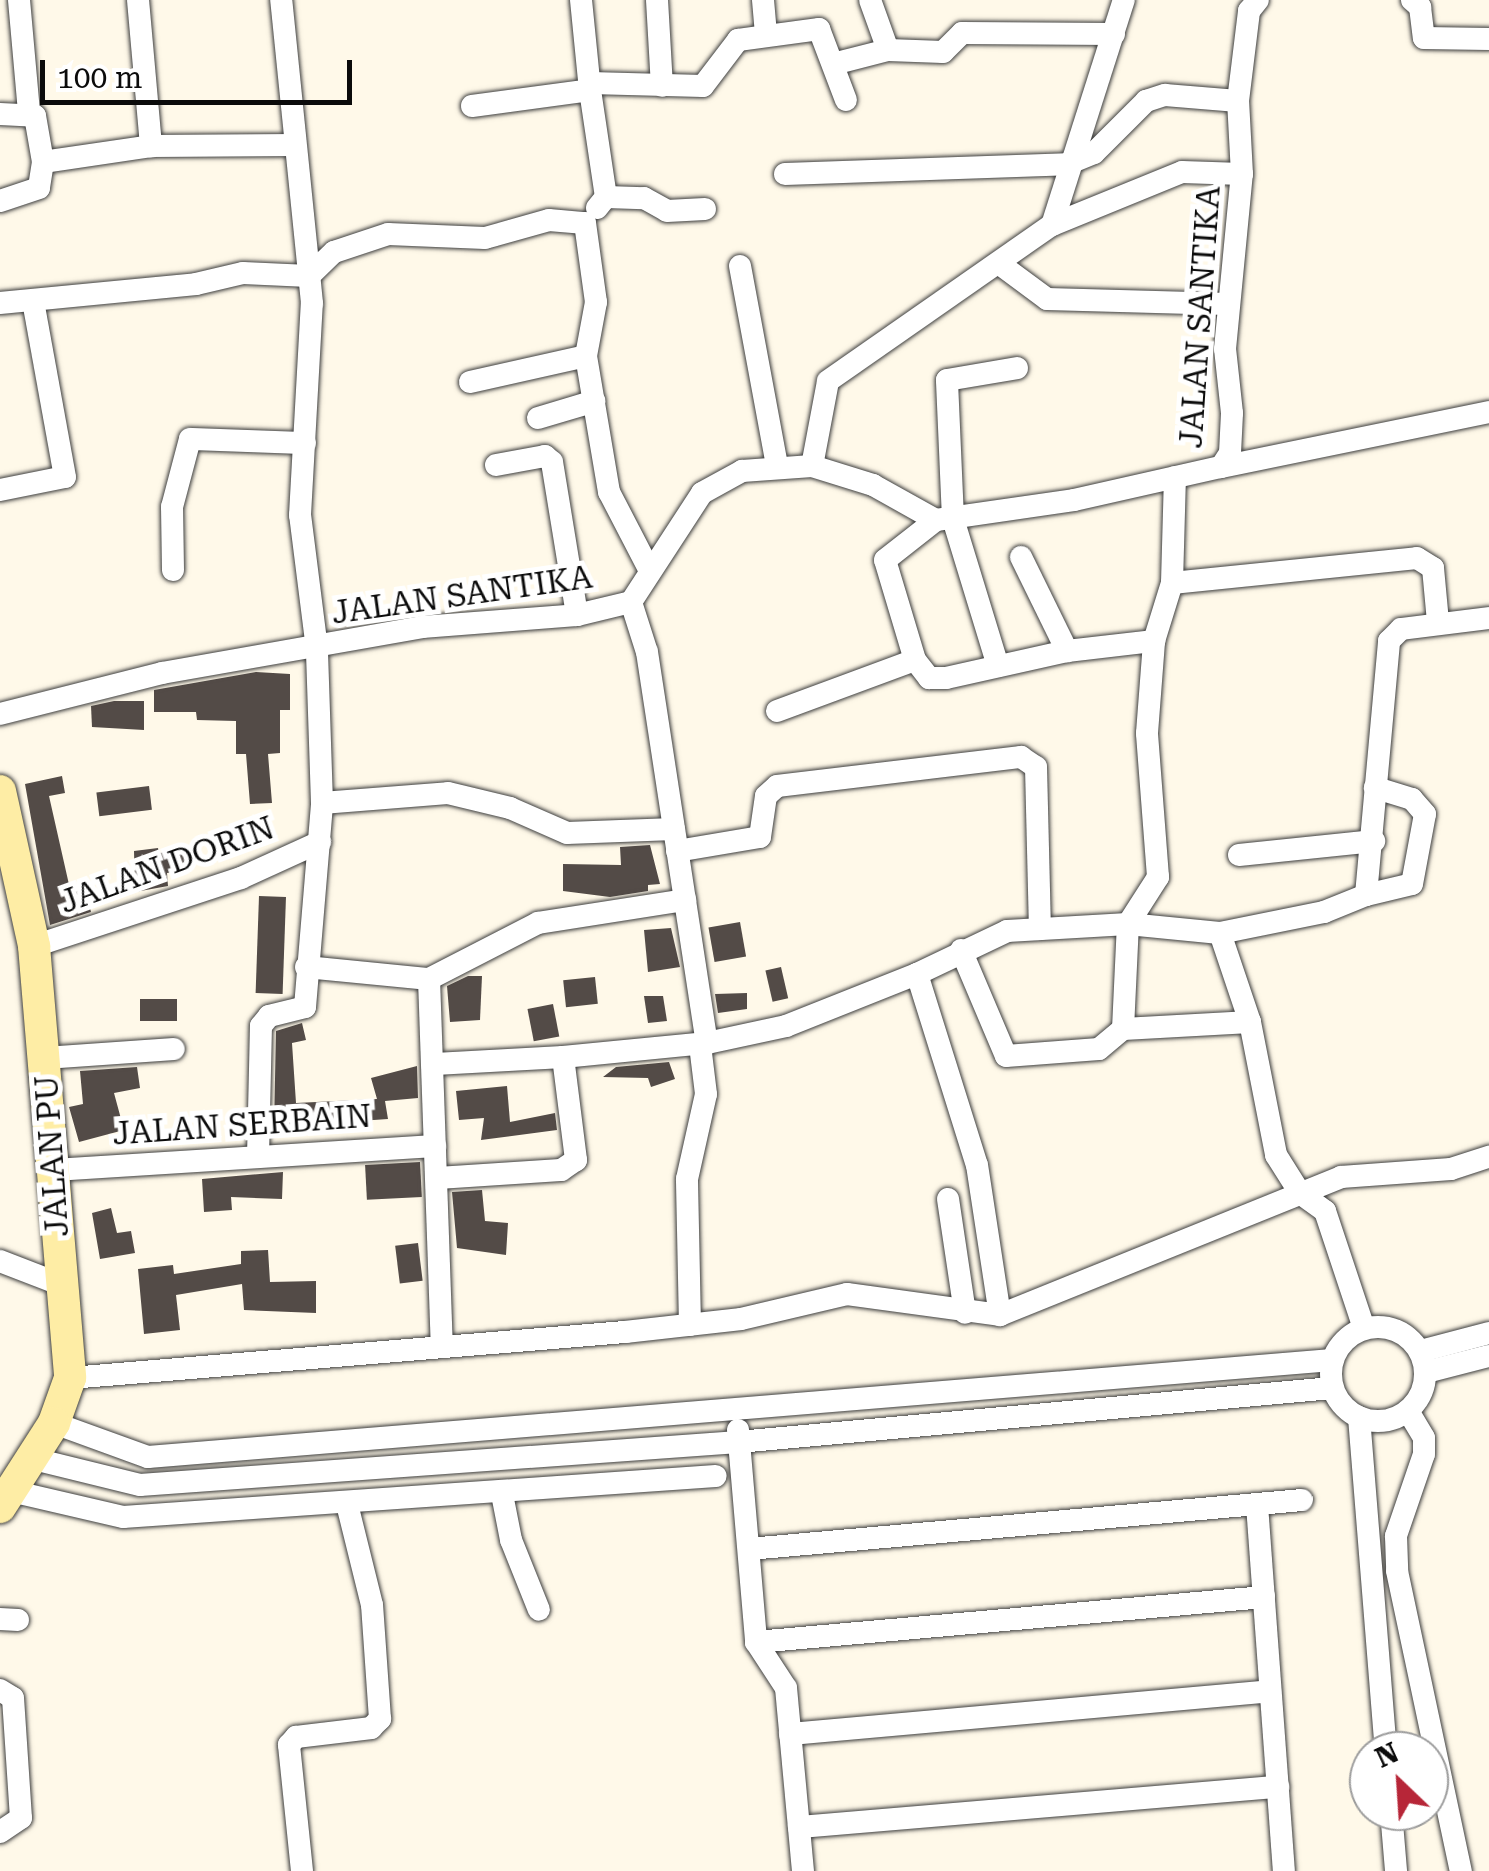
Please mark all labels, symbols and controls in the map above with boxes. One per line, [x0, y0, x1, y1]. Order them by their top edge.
scale bar [45, 40, 358, 102]
text: 100 m [57, 60, 142, 95]
street label: JALAN SANTIKA [1172, 184, 1228, 450]
street label: JALAN SANTIKA [329, 558, 595, 632]
street label: JALAN DORIN [54, 808, 280, 922]
street label: JALAN PU [27, 1074, 77, 1238]
street label: JALAN SERBAIN [111, 1097, 373, 1153]
north arrow [1349, 1731, 1449, 1831]
text: N [1370, 1736, 1404, 1775]

